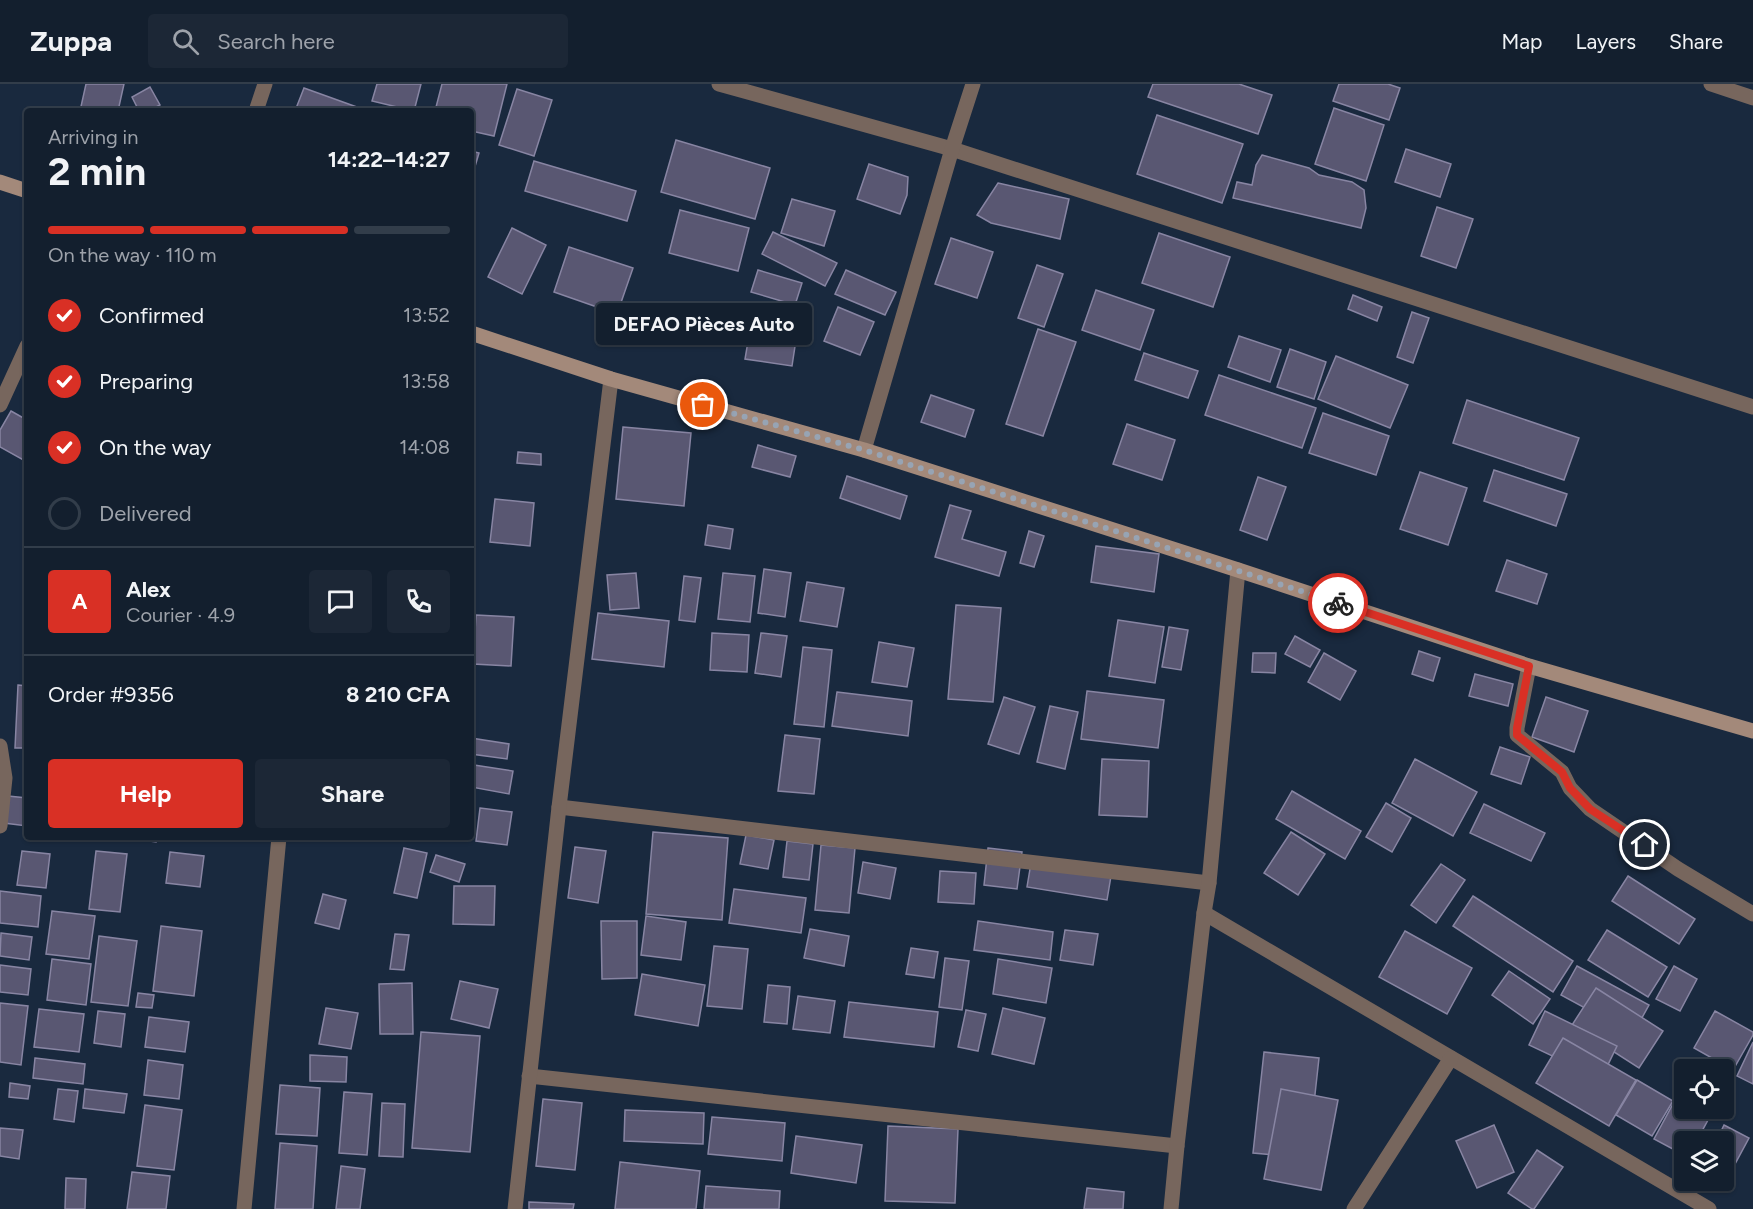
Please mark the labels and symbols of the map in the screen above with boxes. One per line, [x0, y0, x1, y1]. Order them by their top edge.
callout: DEFAO Pièces Auto [595, 303, 811, 345]
pin [677, 379, 728, 430]
courier [1308, 573, 1368, 633]
pin [1619, 819, 1670, 870]

